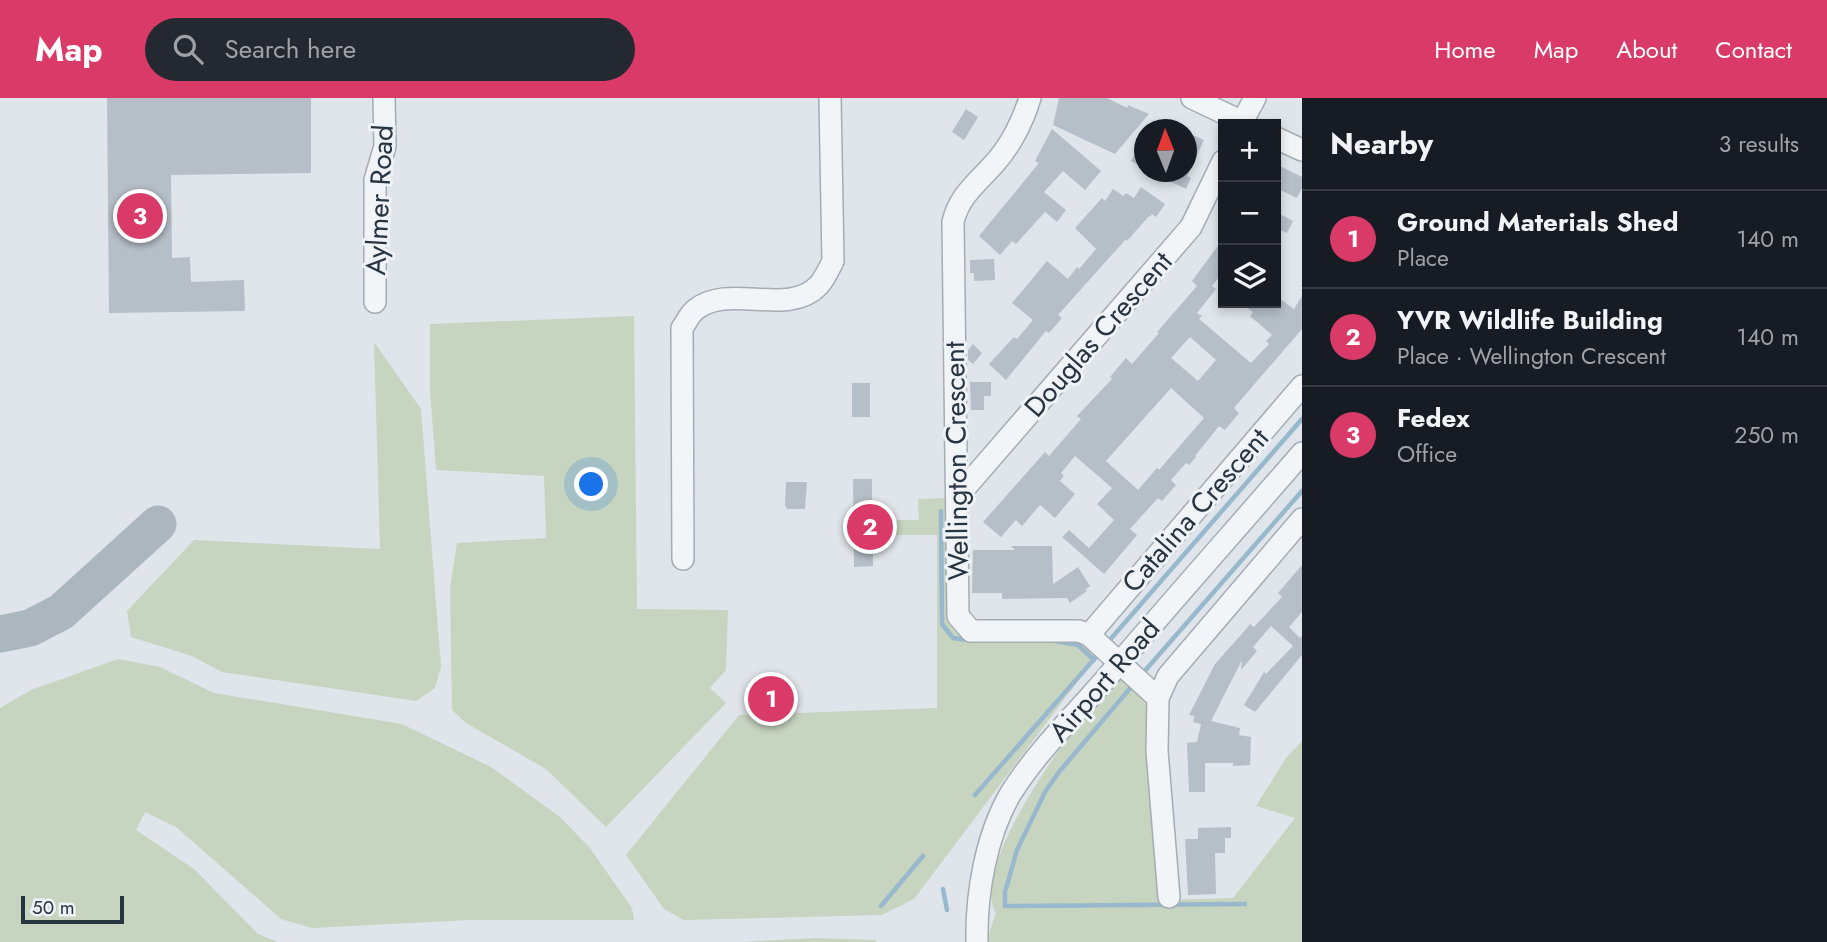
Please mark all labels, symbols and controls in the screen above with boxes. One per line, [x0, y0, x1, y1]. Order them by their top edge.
search box [145, 18, 635, 81]
text: Map [35, 26, 103, 73]
icon: search [169, 30, 207, 68]
text: Search here [225, 30, 356, 68]
text: Home [1434, 32, 1496, 67]
text: Map [1534, 32, 1578, 67]
text: About [1616, 32, 1677, 67]
text: Contact [1715, 32, 1792, 67]
north arrow [1134, 119, 1197, 182]
map controls [1218, 119, 1281, 308]
button: + [1218, 119, 1281, 182]
text: Nearby [1330, 122, 1433, 165]
street label: Aylmer Road [355, 124, 404, 276]
text: 3 results [1719, 127, 1799, 161]
button: − [1218, 182, 1281, 245]
pin: 3 [117, 190, 163, 242]
text: Ground Materials Shed [1397, 203, 1678, 241]
text: 1 [1347, 222, 1359, 256]
text: 140 m [1737, 222, 1799, 256]
text: Place [1397, 241, 1449, 275]
street label: Douglas Crescent [1015, 242, 1182, 426]
button: layers [1218, 245, 1281, 308]
text: YVR Wildlife Building [1397, 301, 1663, 339]
text: 2 [1345, 320, 1361, 354]
text: 140 m [1737, 320, 1799, 354]
text: Place · Wellington Crescent [1397, 339, 1666, 373]
street label: Wellington Crescent [934, 341, 979, 581]
text: Fedex [1397, 399, 1470, 437]
text: 3 [1346, 418, 1360, 452]
text: 250 m [1734, 418, 1799, 452]
street label: Catalina Crescent [1112, 419, 1279, 602]
text: Office [1397, 437, 1457, 471]
your location [574, 467, 608, 501]
pin: 2 [847, 501, 893, 553]
street label: Airport Road [1039, 610, 1170, 751]
pin: 1 [748, 673, 794, 725]
scale bar [21, 893, 124, 925]
text: 50 m [32, 894, 75, 921]

